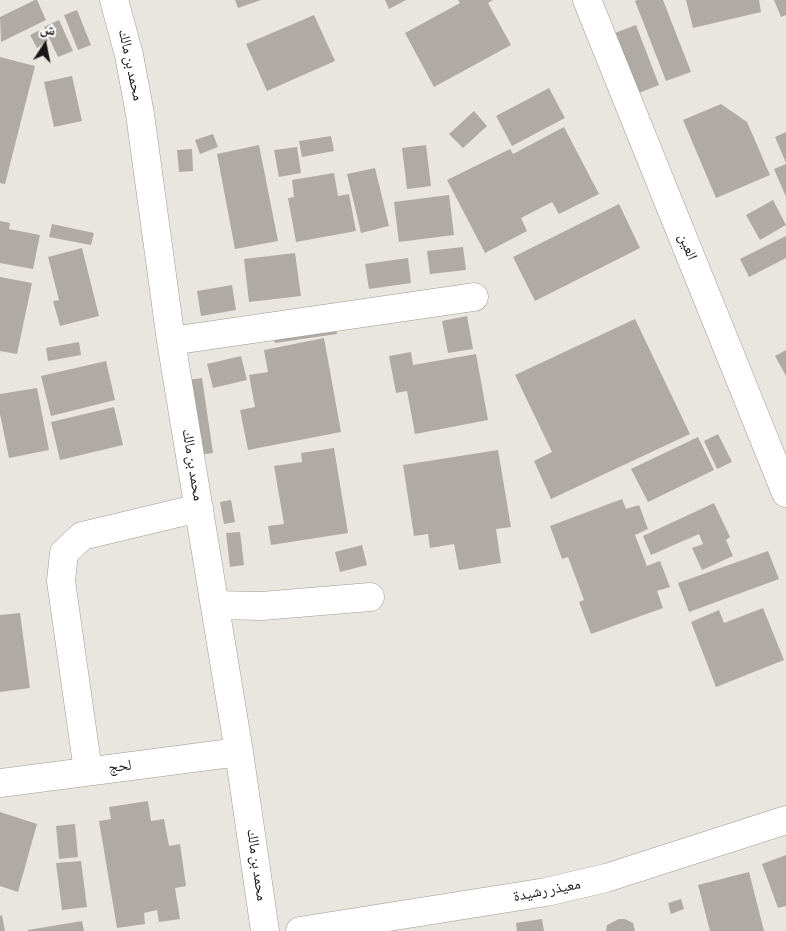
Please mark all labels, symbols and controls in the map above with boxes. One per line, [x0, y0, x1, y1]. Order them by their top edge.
north arrow [20, 20, 70, 70]
text: ش [39, 20, 57, 40]
street label: محمد بن مالك [114, 28, 146, 102]
street label: العين [674, 231, 700, 263]
street label: محمد بن مالك [177, 428, 207, 502]
street label: لحج [107, 757, 133, 777]
street label: محمد بن مالك [242, 828, 270, 902]
street label: معيذر رشيدة [512, 876, 582, 906]

